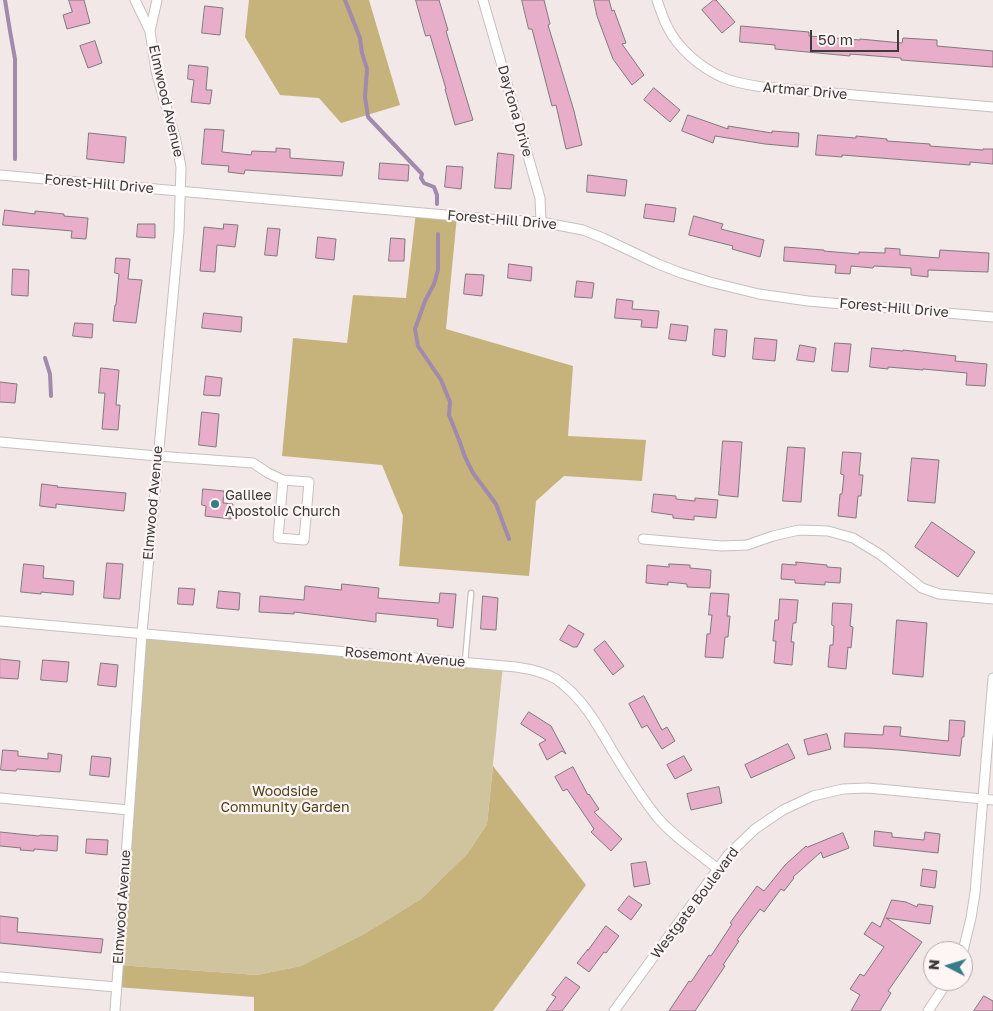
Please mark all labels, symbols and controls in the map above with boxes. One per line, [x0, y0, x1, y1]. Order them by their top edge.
scale bar [813, 20, 902, 52]
text: 50 m [818, 30, 853, 48]
street label: Elmwood Avenue [145, 43, 187, 159]
street label: Daytona Drive [494, 63, 536, 159]
street label: Artmar Drive [762, 79, 848, 103]
street label: Forest-Hill Drive [44, 171, 154, 197]
street label: Forest-Hill Drive [447, 207, 557, 233]
street label: Forest-Hill Drive [839, 295, 949, 321]
street label: Elmwood Avenue [140, 445, 166, 561]
place label: Galilee Apostolic Church [225, 488, 340, 520]
marker: Galilee Apostolic Church [209, 498, 221, 510]
street label: Rosemont Avenue [344, 643, 466, 671]
park label: Woodside Community Garden [220, 784, 350, 816]
street label: Westgate Boulevard [648, 844, 742, 962]
street label: Elmwood Avenue [110, 849, 134, 965]
north arrow [923, 941, 973, 991]
text: N [925, 959, 942, 971]

